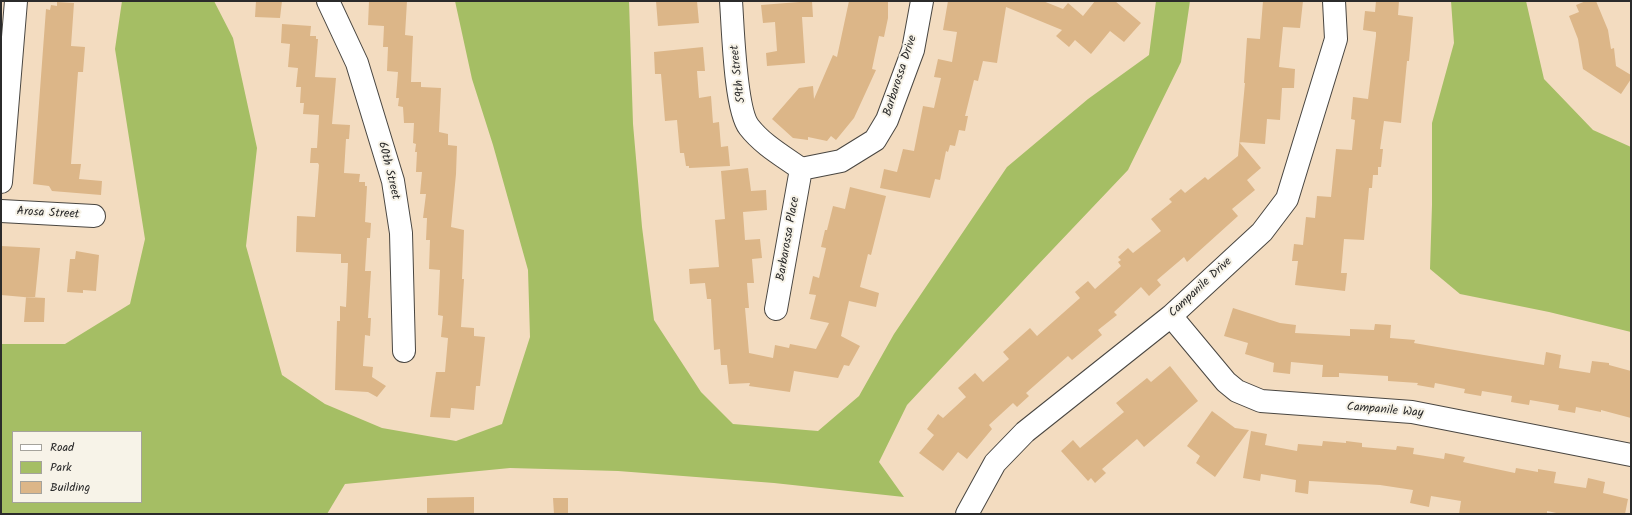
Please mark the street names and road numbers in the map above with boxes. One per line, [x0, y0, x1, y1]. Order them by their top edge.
street label: Barbarossa Drive [881, 34, 921, 118]
street label: 59th Street [728, 44, 750, 104]
street label: 60th Street [374, 141, 402, 201]
street label: Barbarossa Place [775, 196, 803, 282]
street label: Arosa Street [16, 205, 80, 223]
street label: Campanile Drive [1166, 255, 1236, 321]
street label: Campanile Way [1346, 400, 1424, 422]

